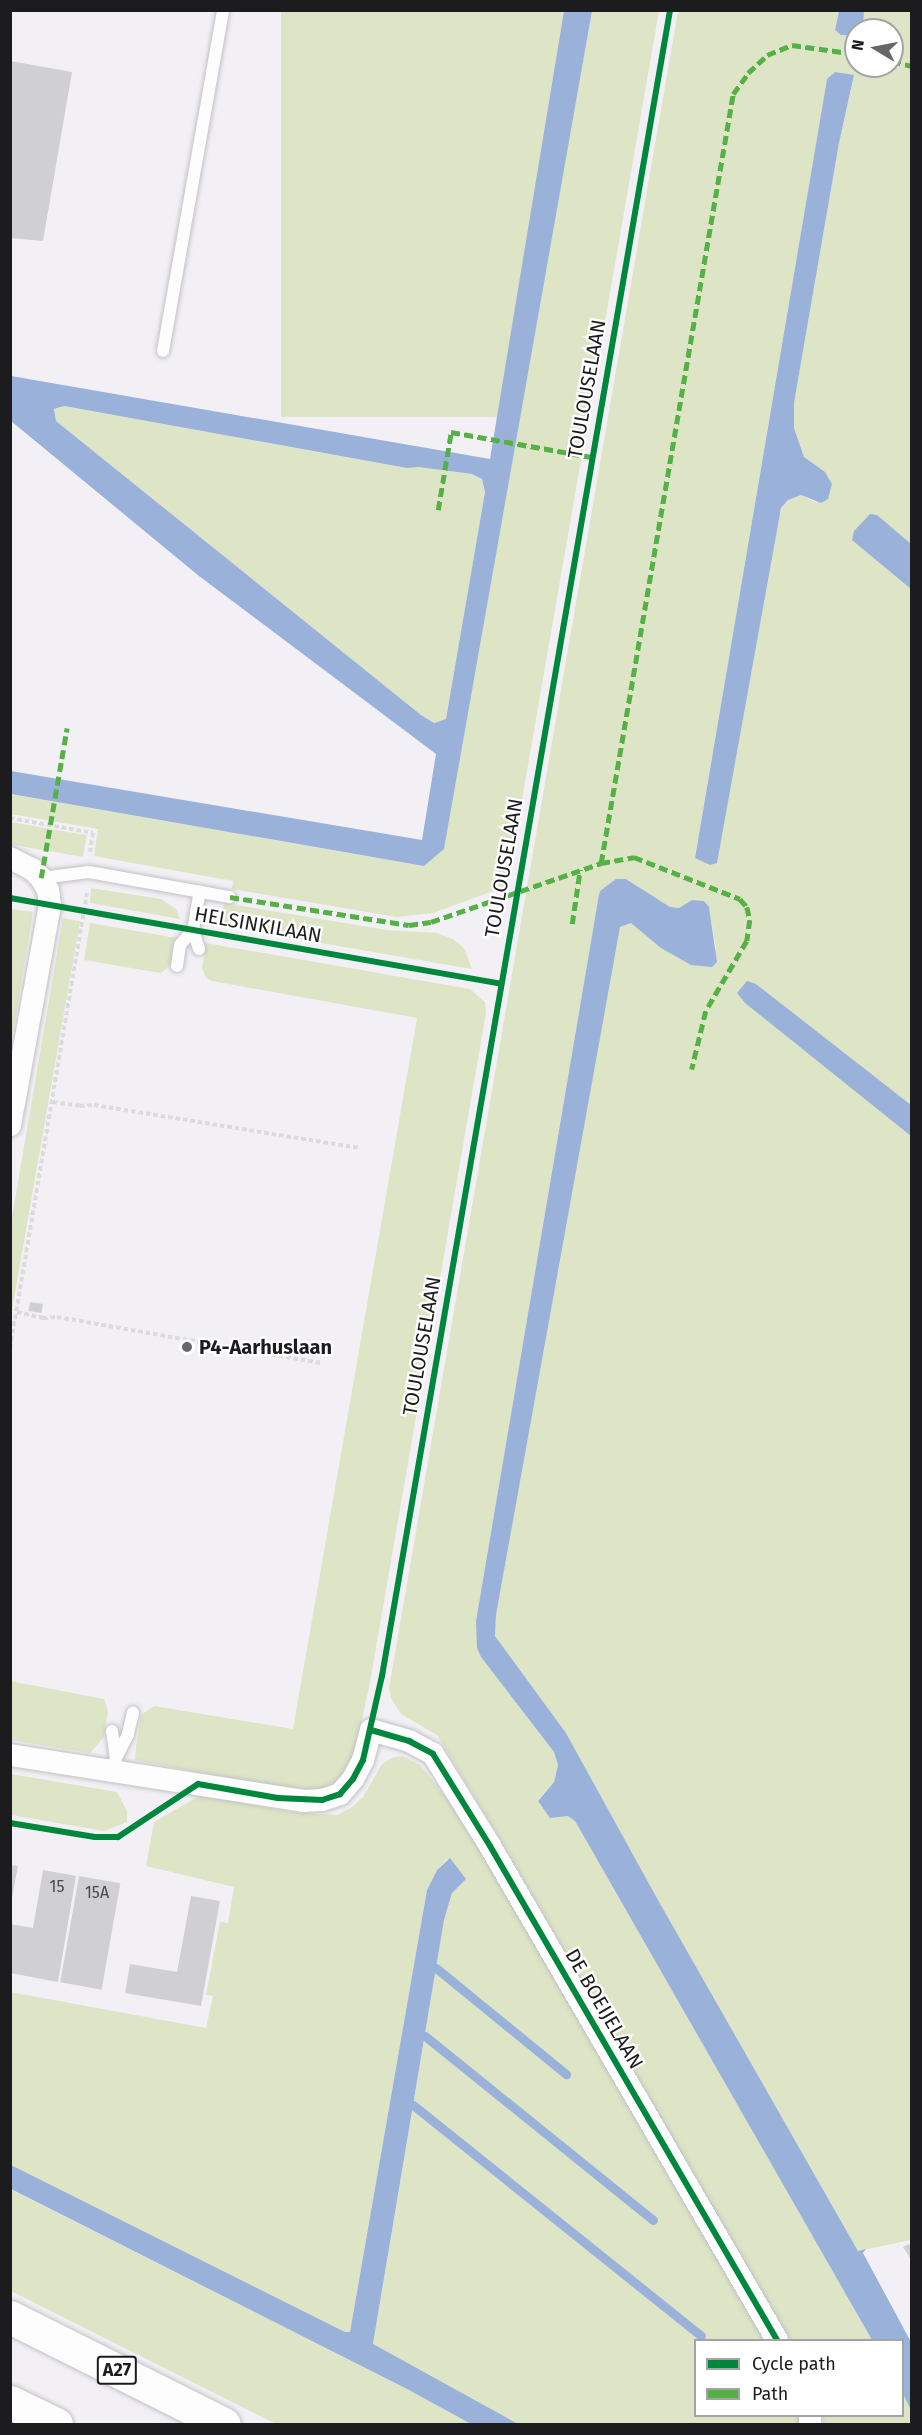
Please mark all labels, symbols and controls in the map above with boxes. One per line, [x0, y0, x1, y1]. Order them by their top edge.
north arrow [844, 18, 904, 78]
text: N [847, 38, 868, 52]
street label: TOULOUSELAAN [563, 318, 611, 460]
street label: TOULOUSELAAN [480, 797, 528, 939]
street label: HELSINKILAAN [193, 902, 323, 948]
street label: TOULOUSELAAN [398, 1275, 446, 1417]
place label: P4-Aarhuslaan [199, 1335, 332, 1359]
marker: P4-Aarhuslaan [180, 1340, 194, 1354]
house number: 15 [50, 1877, 64, 1897]
house number: 15A [85, 1883, 109, 1903]
street label: DE BOEIJELAAN [560, 1945, 648, 2073]
legend [694, 2339, 904, 2417]
text: Cycle path [752, 2353, 836, 2375]
road number: A27 [96, 2355, 138, 2385]
text: Path [752, 2383, 788, 2405]

